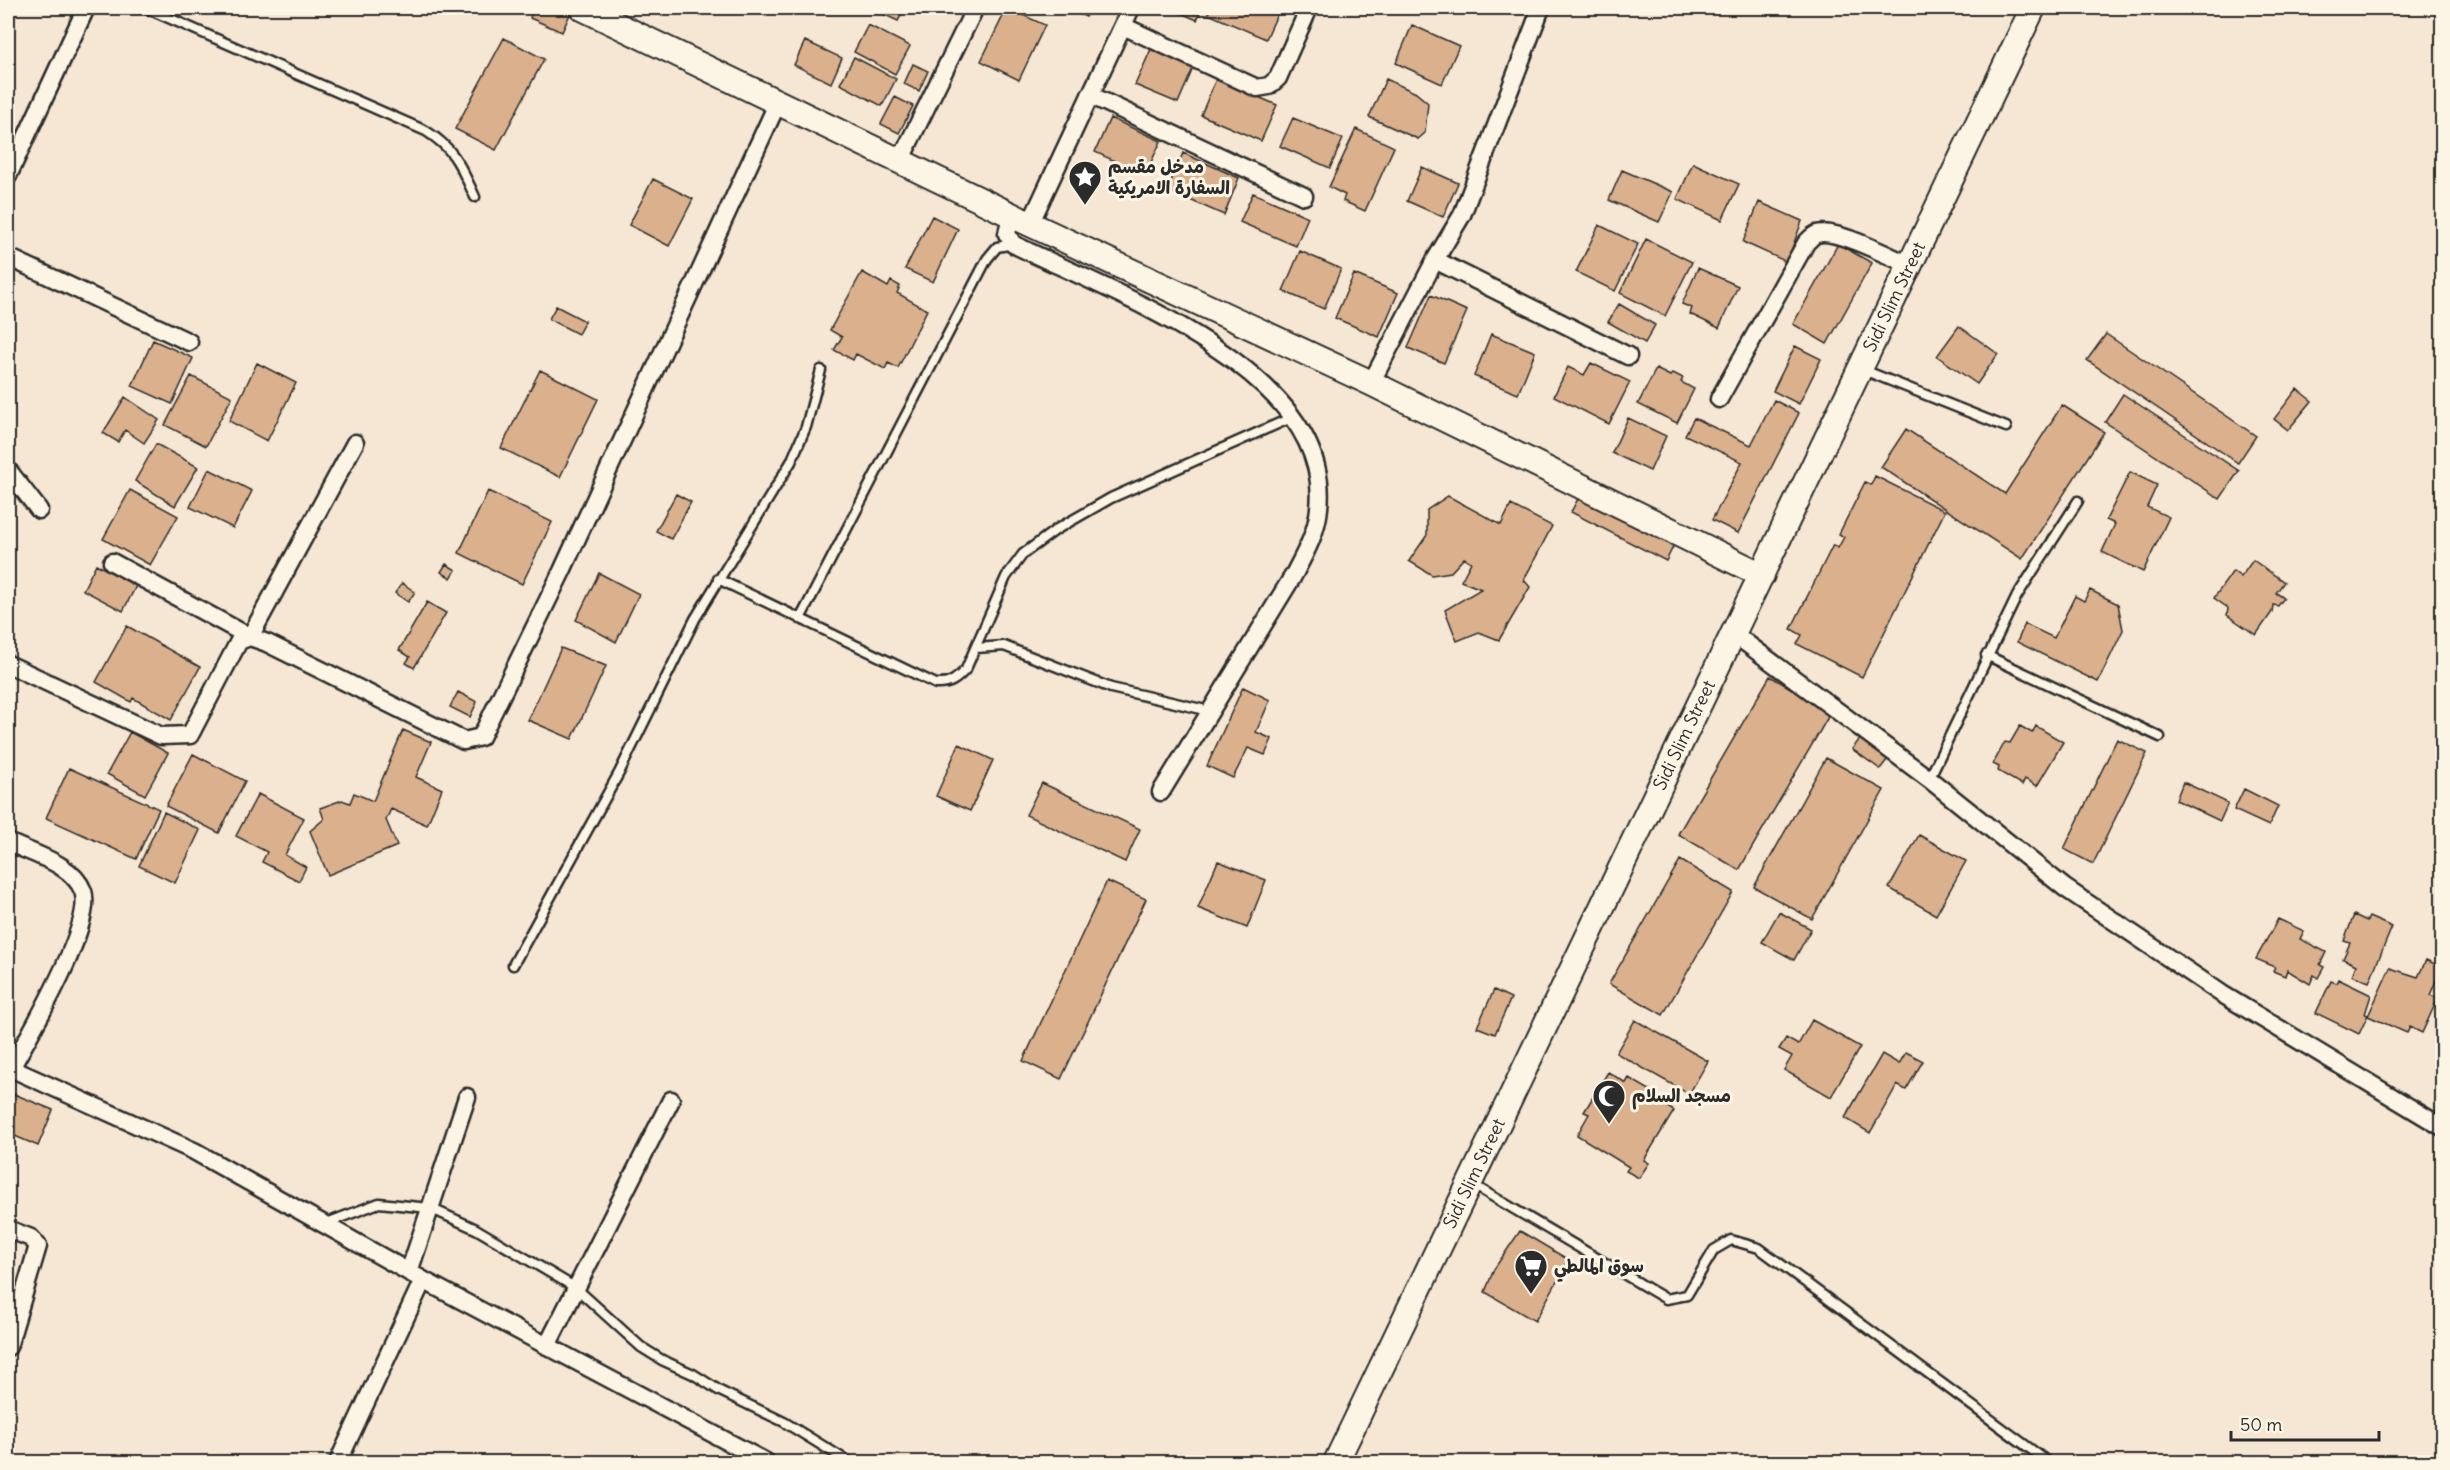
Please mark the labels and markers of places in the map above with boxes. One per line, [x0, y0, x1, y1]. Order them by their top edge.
place label: مدخل مقسم السفارة الامريكية [1108, 155, 1230, 199]
place icon: مدخل مقسم السفارة الامريكية [1067, 159, 1103, 206]
mosque icon: مسجد السلام [1591, 1078, 1627, 1125]
place label: مسجد السلام [1632, 1084, 1731, 1110]
supermarket icon: سوق المالطي [1513, 1248, 1549, 1295]
place label: سوق المالطي [1554, 1254, 1644, 1282]

